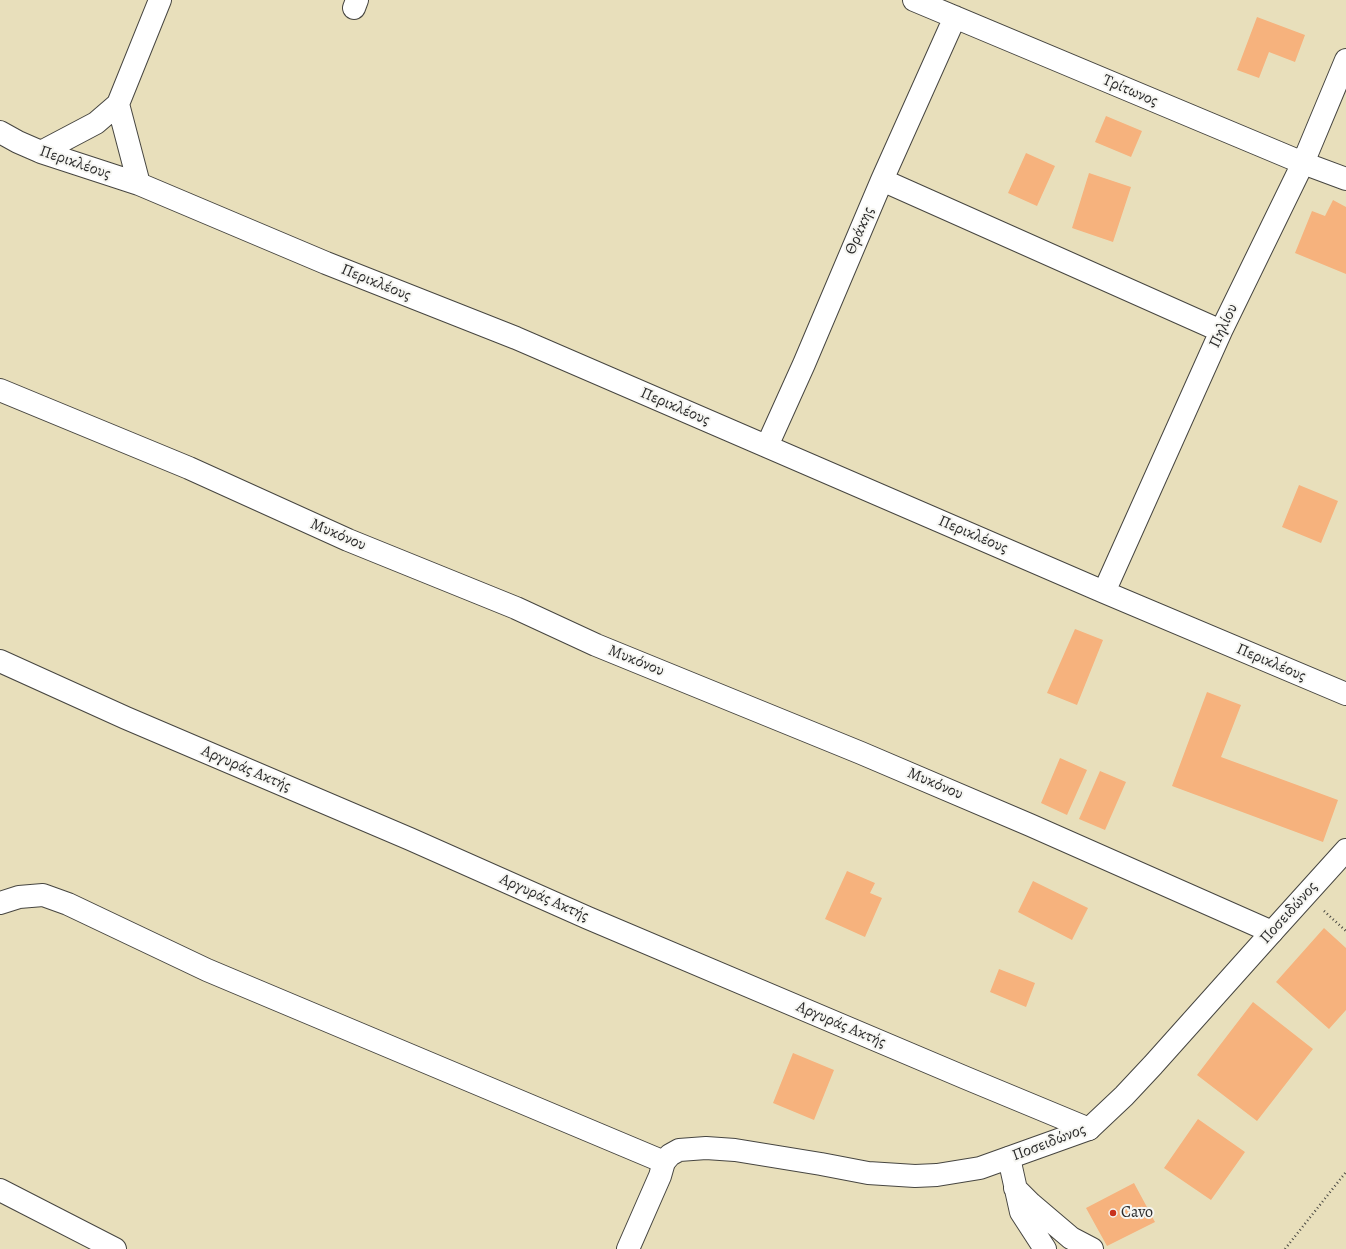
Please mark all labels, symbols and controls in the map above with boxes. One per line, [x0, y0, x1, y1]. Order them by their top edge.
street label: Τρίτωνος [1099, 71, 1161, 111]
street label: Περικλέους [37, 142, 113, 184]
street label: Θράκης [841, 204, 879, 258]
street label: Περικλέους [338, 260, 414, 306]
street label: Πηλίου [1206, 301, 1242, 351]
street label: Περικλέους [637, 384, 713, 430]
street label: Περικλέους [935, 512, 1011, 558]
street label: Μυκόνου [307, 515, 369, 555]
street label: Περικλέους [1233, 640, 1309, 686]
street label: Μυκόνου [605, 641, 667, 681]
street label: Αργυράς Ακτής [198, 742, 294, 796]
street label: Μυκόνου [904, 764, 966, 804]
street label: Αργυράς Ακτής [497, 870, 591, 926]
street label: Ποσειδώνος [1256, 878, 1322, 948]
street label: Αργυράς Ακτής [793, 998, 889, 1052]
street label: Ποσειδώνος [1010, 1120, 1088, 1166]
place label: Cavo [1121, 1203, 1153, 1223]
marker: Cavo [1108, 1208, 1118, 1218]

